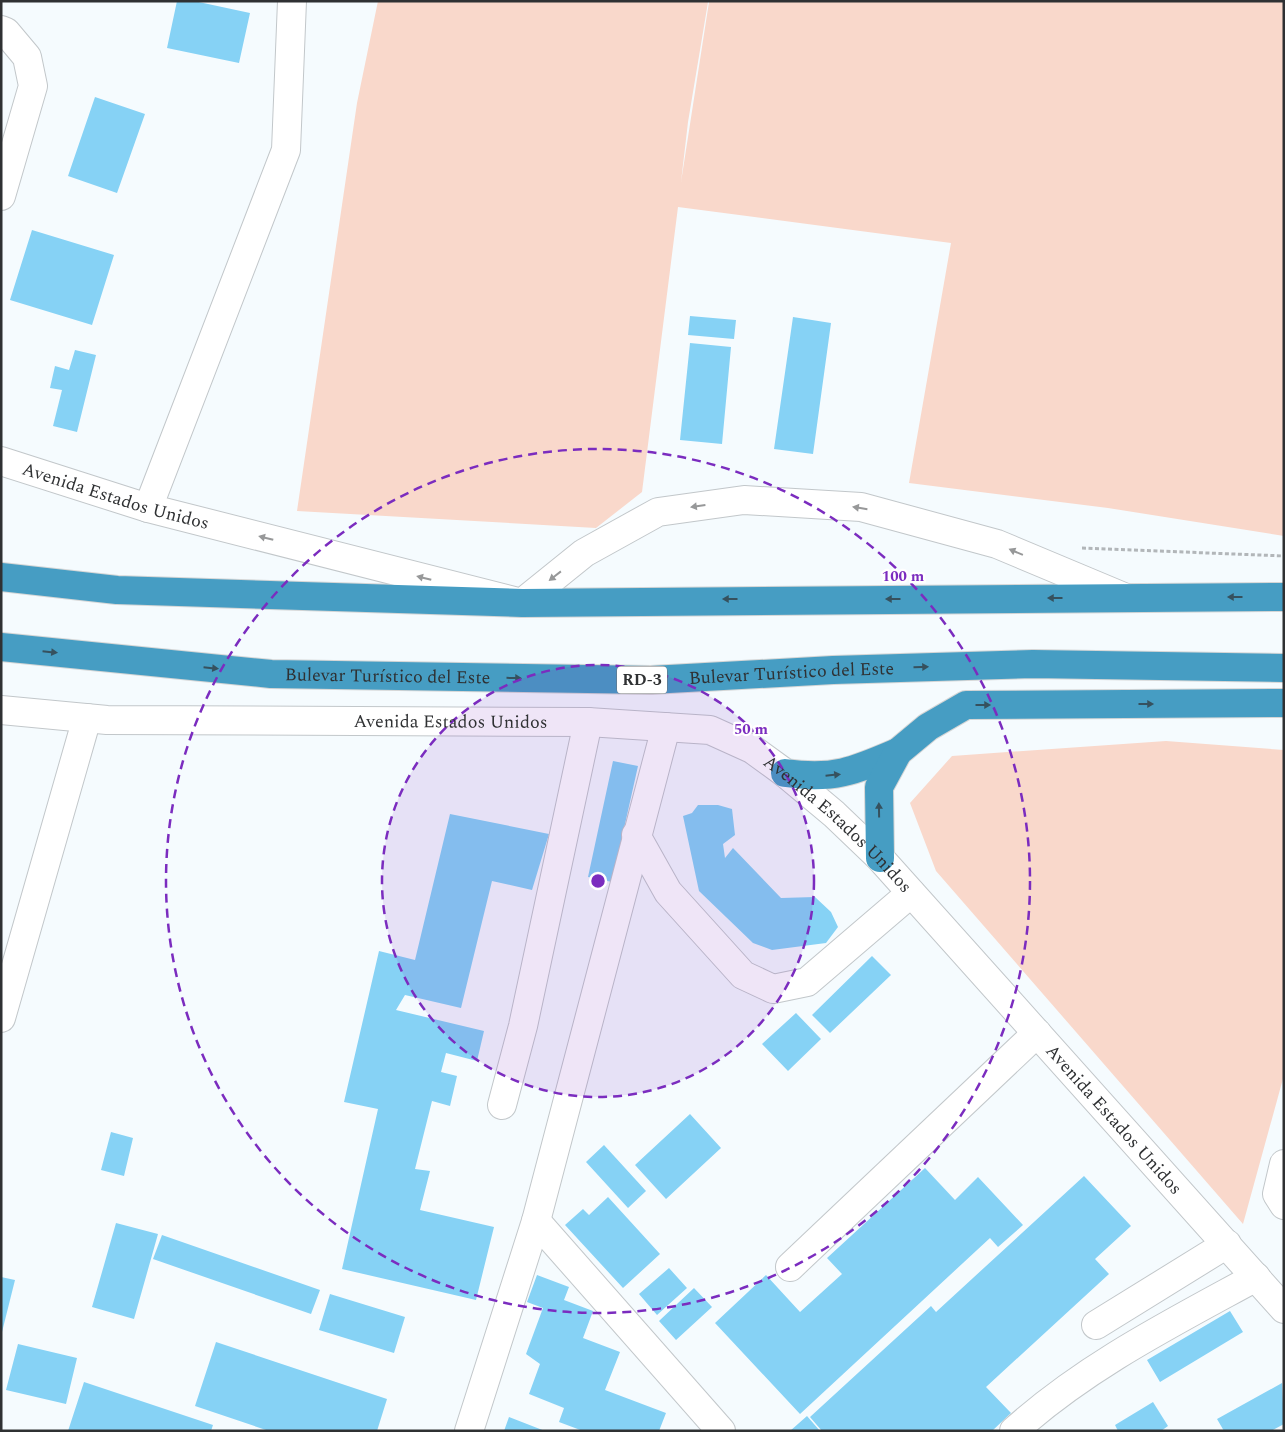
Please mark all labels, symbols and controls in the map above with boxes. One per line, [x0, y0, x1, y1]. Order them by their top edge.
street label: Avenida Estados Unidos [19, 455, 212, 537]
one-way arrow [690, 502, 706, 510]
one-way arrow [852, 503, 868, 511]
one-way arrow [259, 533, 274, 541]
one-way arrow [1008, 548, 1023, 556]
text: 100 m [882, 565, 925, 588]
one-way arrow [549, 571, 562, 582]
one-way arrow [416, 573, 431, 581]
one-way arrow [1227, 593, 1243, 601]
one-way arrow [1047, 594, 1063, 602]
one-way arrow [722, 595, 738, 603]
one-way arrow [884, 595, 900, 603]
one-way arrow [42, 648, 58, 656]
street label: Bulevar Turístico del Este [688, 655, 894, 691]
street label: Bulevar Turístico del Este [285, 661, 491, 691]
one-way arrow [913, 663, 929, 671]
one-way arrow [204, 664, 220, 672]
road number: RD-3 [617, 666, 667, 694]
one-way arrow [506, 674, 522, 682]
one-way arrow [1138, 700, 1154, 708]
one-way arrow [976, 701, 992, 709]
street label: Avenida Estados Unidos [353, 708, 548, 735]
text: 50 m [734, 718, 769, 741]
street label: Avenida Estados Unidos [758, 748, 919, 899]
one-way arrow [826, 771, 842, 779]
one-way arrow [875, 801, 883, 817]
centre of rings [589, 872, 607, 890]
street label: Avenida Estados Unidos [1039, 1038, 1189, 1201]

